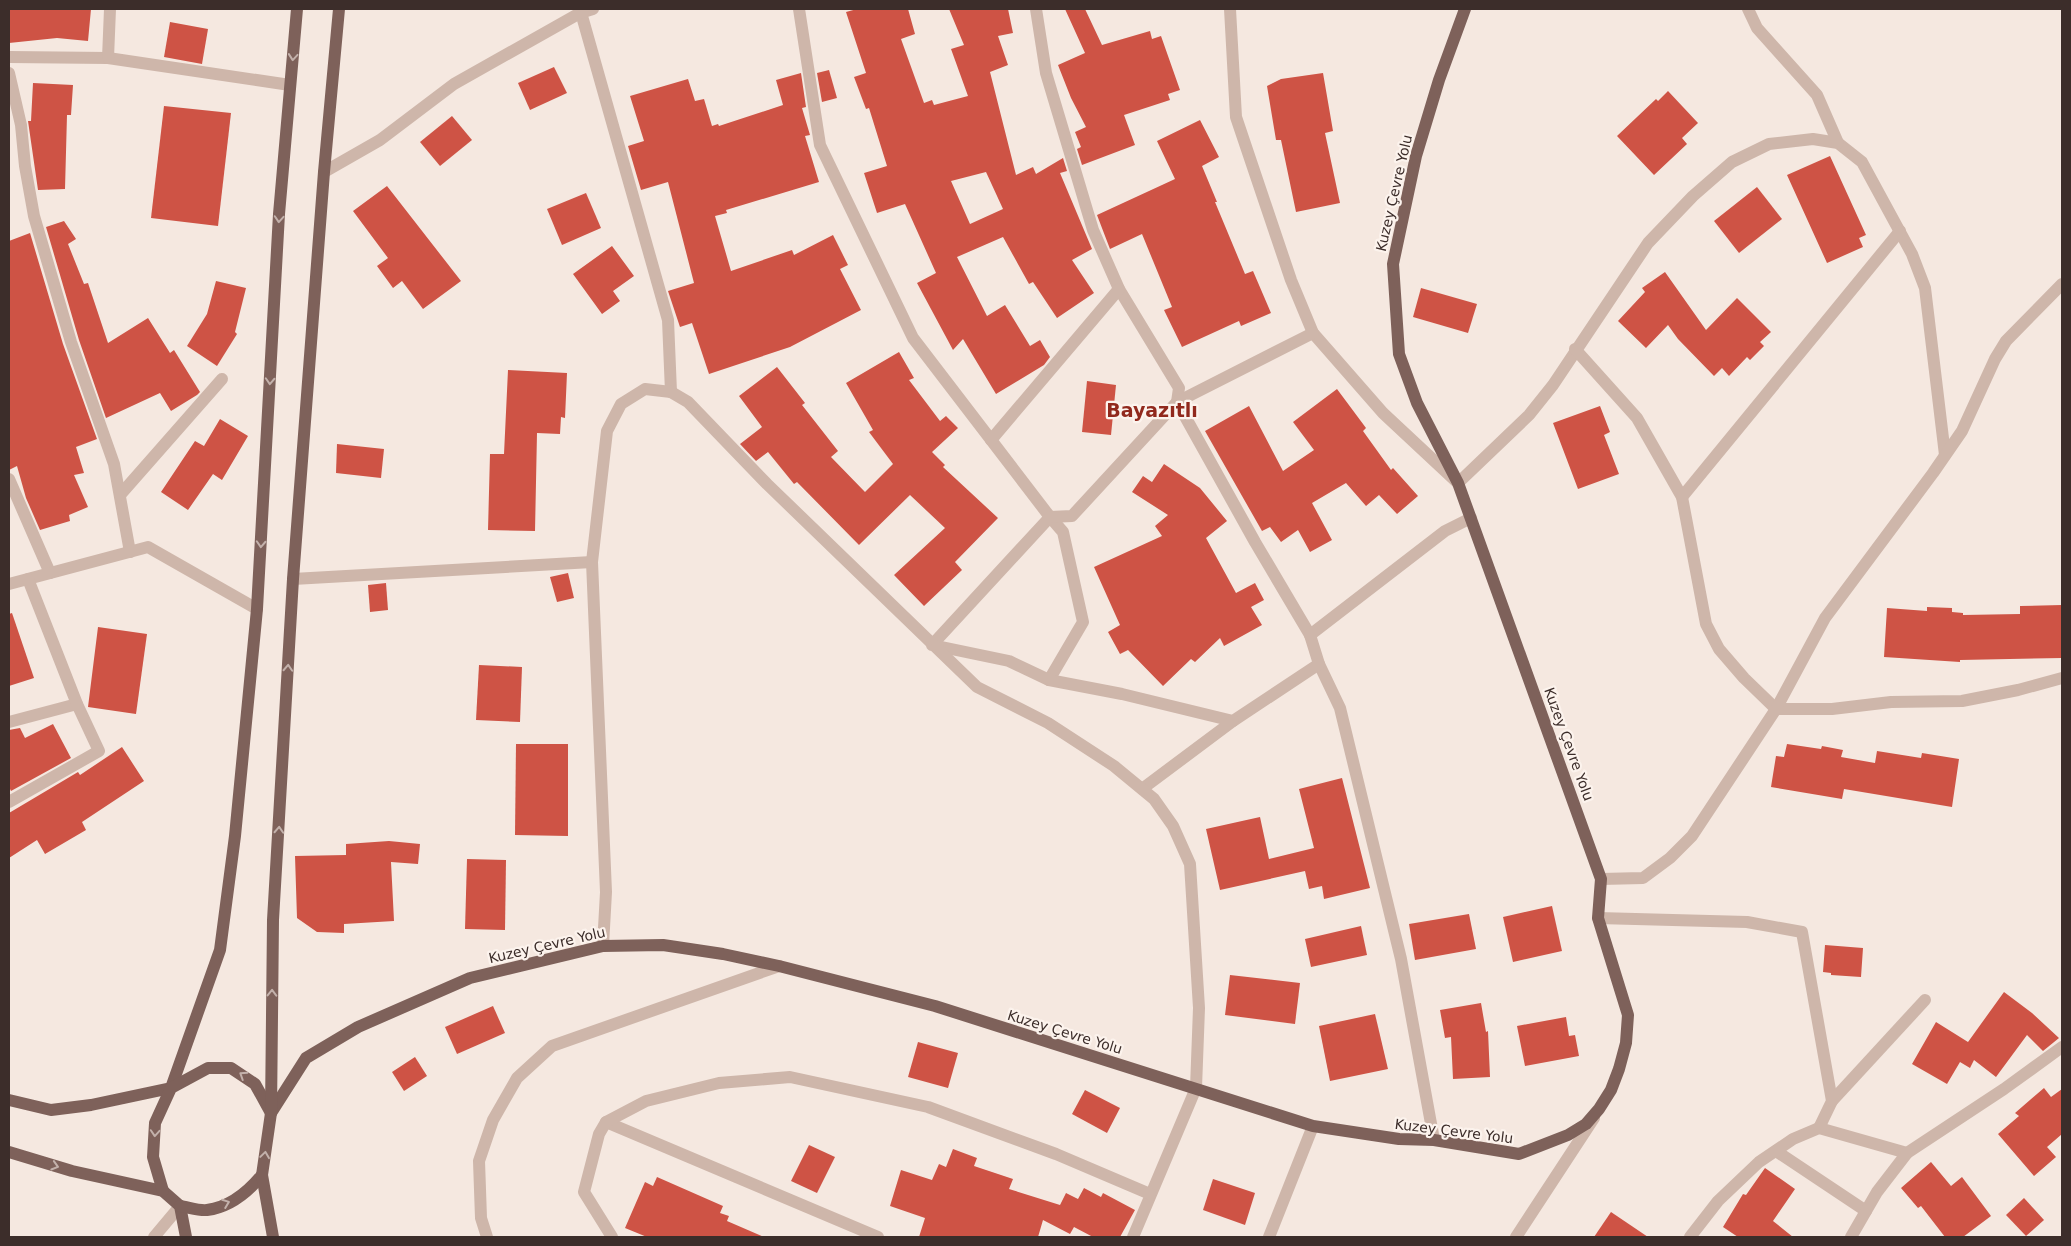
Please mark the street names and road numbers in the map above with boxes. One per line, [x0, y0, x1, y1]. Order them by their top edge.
street label: Kuzey Çevre Yolu [1373, 133, 1415, 253]
street label: Kuzey Çevre Yolu [1541, 685, 1597, 803]
street label: Kuzey Çevre Yolu [487, 924, 607, 966]
street label: Kuzey Çevre Yolu [1006, 1007, 1124, 1057]
street label: Kuzey Çevre Yolu [1394, 1116, 1514, 1146]

